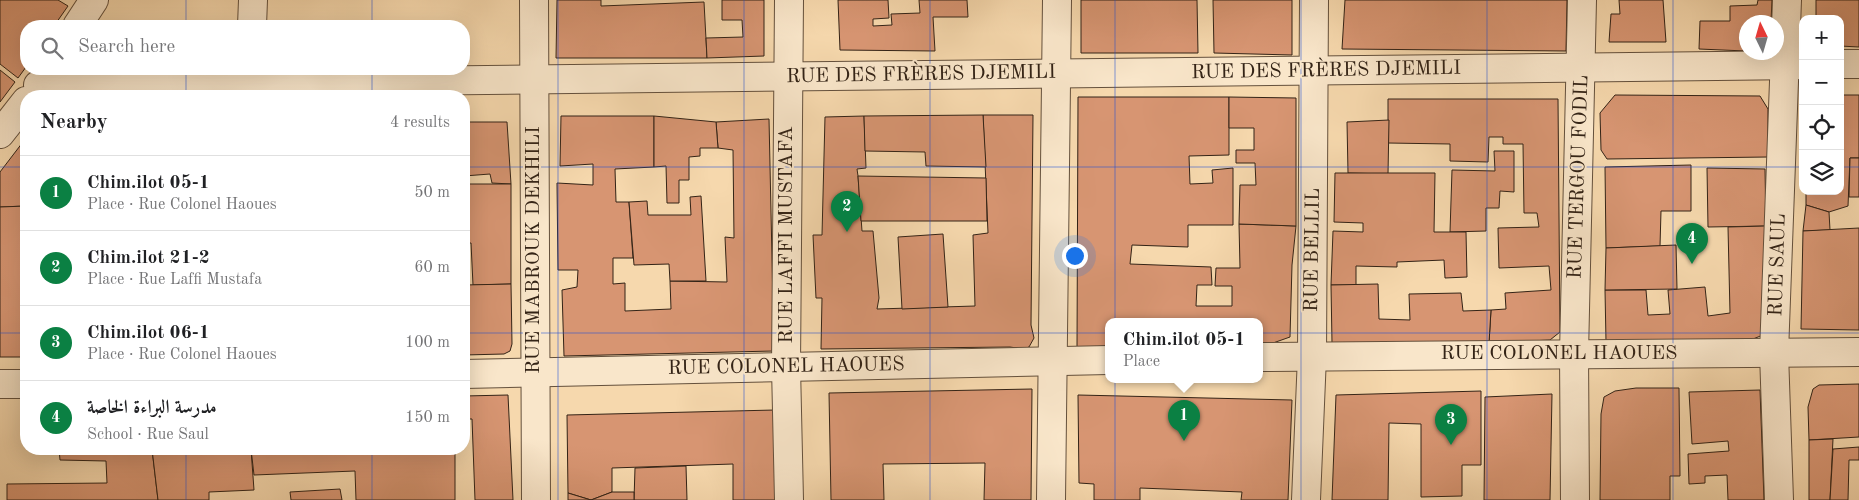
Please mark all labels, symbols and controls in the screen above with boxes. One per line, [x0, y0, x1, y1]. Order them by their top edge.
north arrow [1739, 15, 1784, 60]
map controls [1799, 15, 1844, 195]
button: + [1799, 15, 1844, 60]
search box [20, 20, 470, 75]
icon: search [38, 34, 66, 62]
text: Search here [78, 38, 175, 57]
street label: RUE DES FRÈRES DJEMILI [1191, 56, 1461, 83]
street label: RUE DES FRÈRES DJEMILI [786, 60, 1056, 87]
button: − [1799, 60, 1844, 105]
street label: RUE TERGOU FODIL [1565, 74, 1593, 280]
button: locate [1799, 105, 1844, 150]
text: Nearby [40, 112, 108, 133]
text: 4 results [390, 115, 450, 131]
street label: RUE MABROUK DEKHILI [524, 126, 544, 374]
street label: RUE LAFFI MUSTAFA [777, 126, 797, 344]
button: layers [1799, 150, 1844, 195]
text: Chim.ilot 05-1 [87, 174, 210, 193]
text: 1 [51, 185, 61, 201]
text: 50 m [414, 185, 450, 201]
street label: RUE BELLIL [1302, 188, 1324, 312]
pin: 2 [831, 191, 863, 232]
text: Place · Rue Colonel Haoues [87, 197, 277, 213]
street label: RUE SAUL [1766, 213, 1790, 317]
pin: 4 [1676, 223, 1708, 264]
your location [1062, 243, 1088, 269]
text: Chim.ilot 21-2 [87, 249, 210, 268]
text: 2 [51, 260, 61, 276]
text: 60 m [414, 260, 450, 276]
text: Place · Rue Laffi Mustafa [87, 272, 262, 288]
popup [1105, 318, 1263, 383]
text: Chim.ilot 06-1 [87, 324, 210, 343]
text: Chim.ilot 05-1 [1123, 331, 1245, 350]
text: 3 [51, 335, 61, 351]
text: 100 m [405, 335, 450, 351]
street label: RUE COLONEL HAOUES [1441, 344, 1677, 364]
text: Place · Rue Colonel Haoues [87, 347, 277, 363]
text: Place [1123, 354, 1160, 370]
street label: RUE COLONEL HAOUES [667, 355, 905, 379]
text: مدرسة البراءة الخاصة [87, 399, 217, 418]
pin: 1 [1168, 400, 1200, 441]
pin: 3 [1435, 404, 1467, 445]
text: 4 [51, 410, 61, 426]
text: 150 m [405, 410, 450, 426]
text: School · Rue Saul [87, 427, 209, 443]

